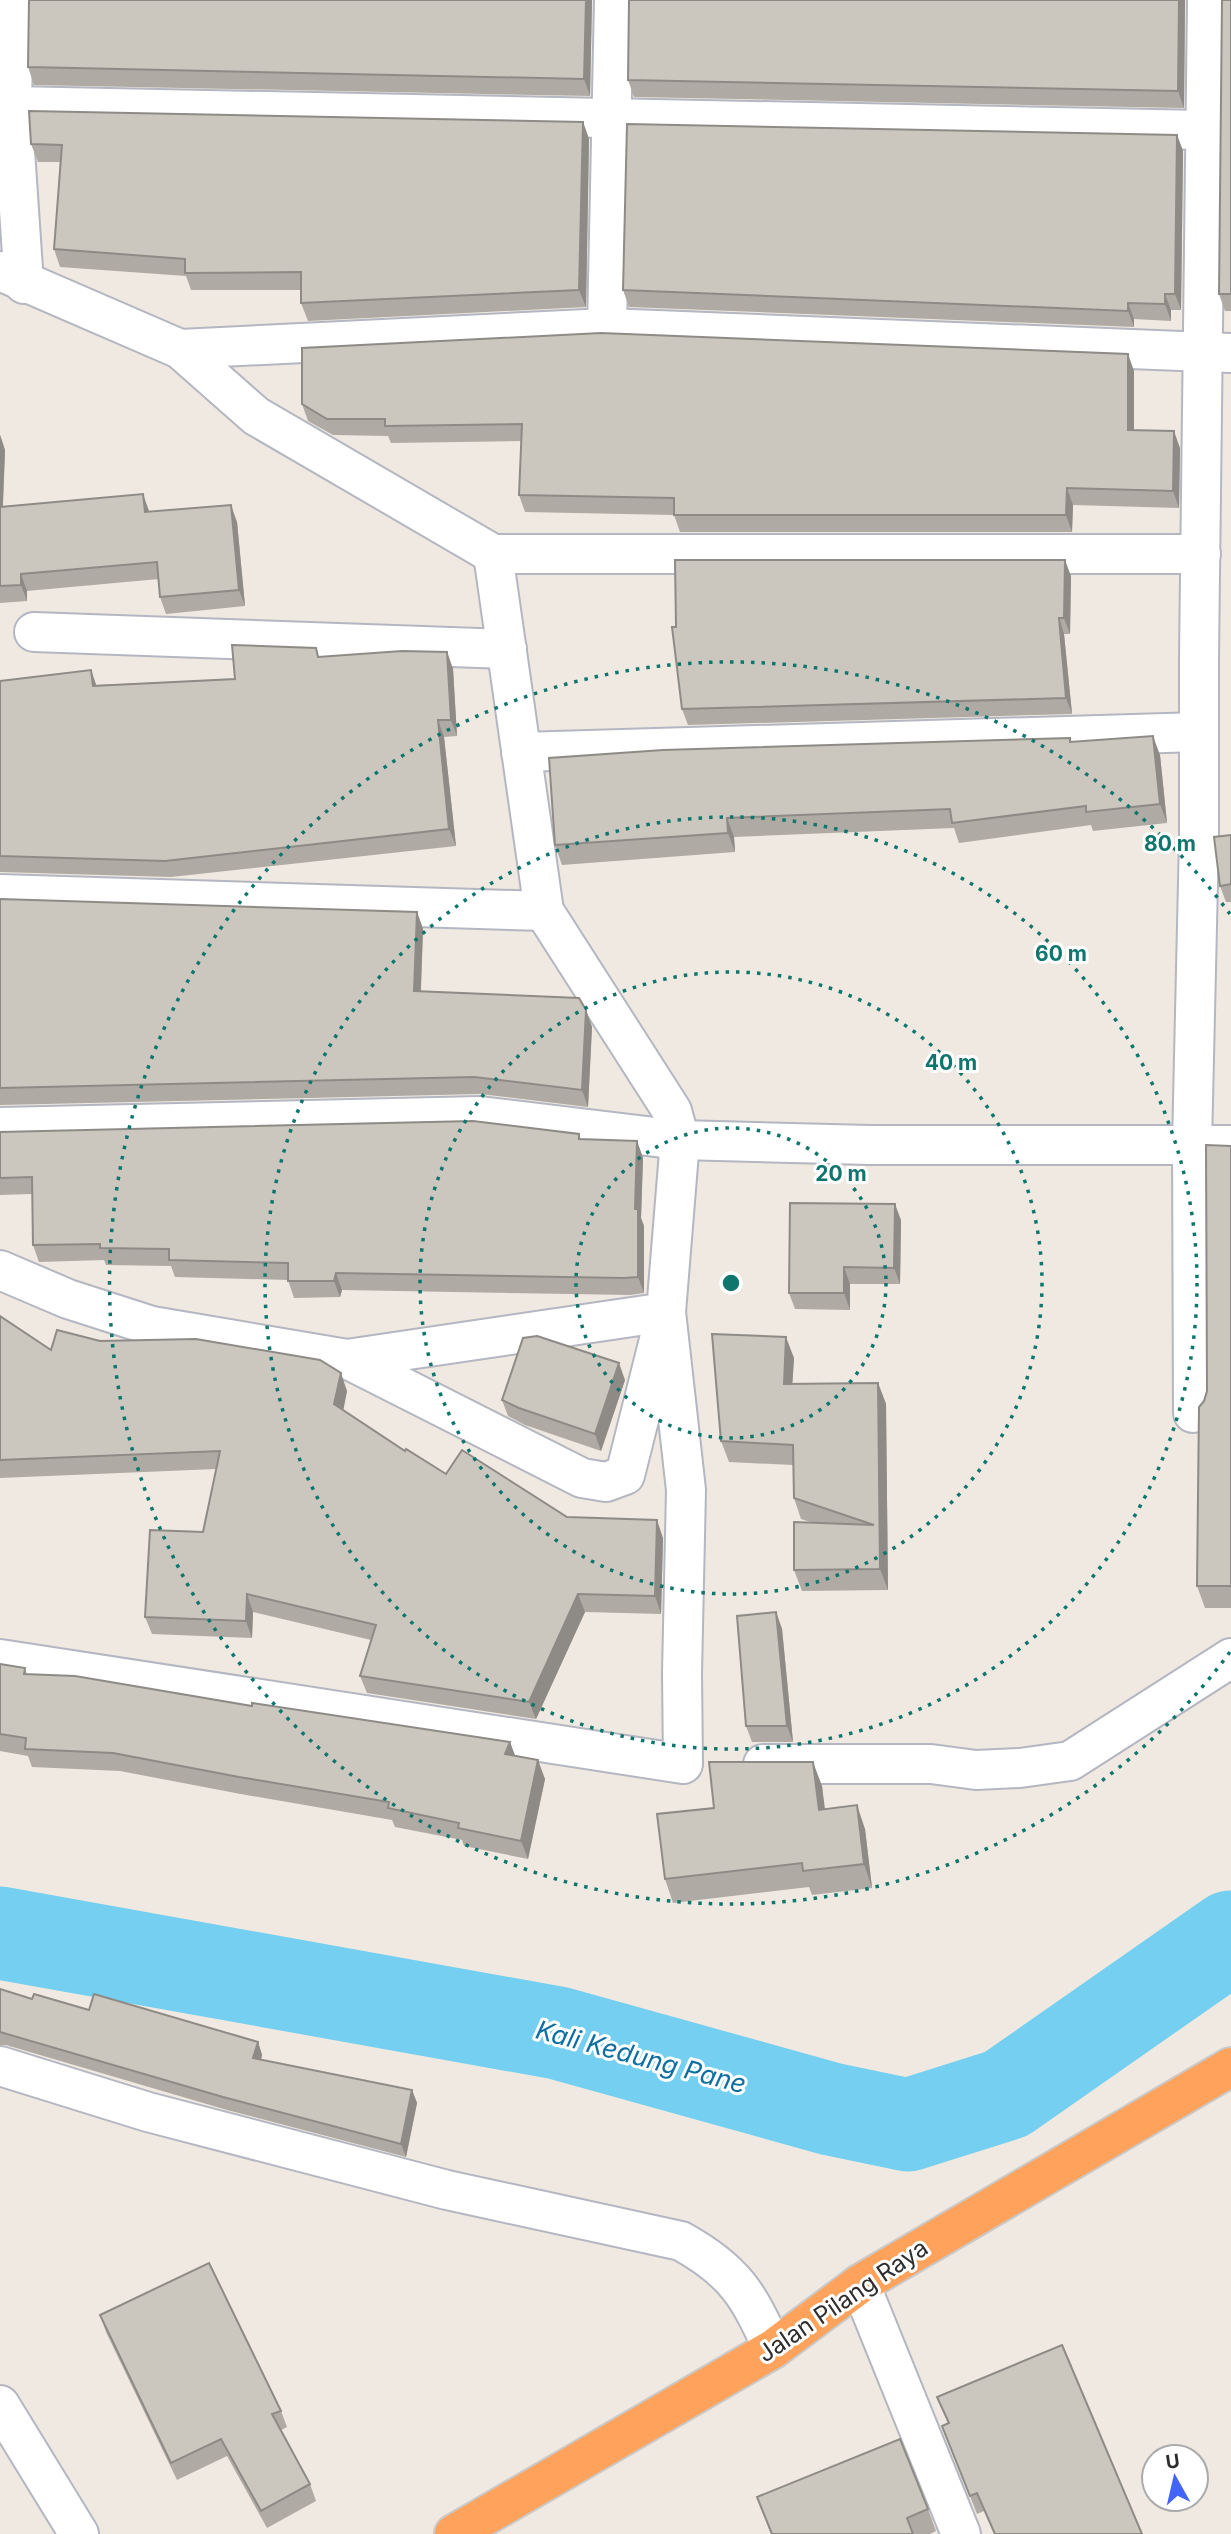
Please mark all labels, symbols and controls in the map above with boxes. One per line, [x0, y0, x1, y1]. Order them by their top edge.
text: 80 m [1144, 831, 1196, 856]
text: 60 m [1035, 941, 1087, 966]
text: 40 m [925, 1050, 977, 1075]
text: 20 m [815, 1161, 867, 1186]
centre of rings [719, 1271, 743, 1295]
water label: Kali Kedung Pane [533, 2014, 750, 2099]
street label: Jalan Pilang Raya [752, 2233, 933, 2368]
north arrow [1140, 2443, 1210, 2513]
text: U [1164, 2449, 1181, 2474]

